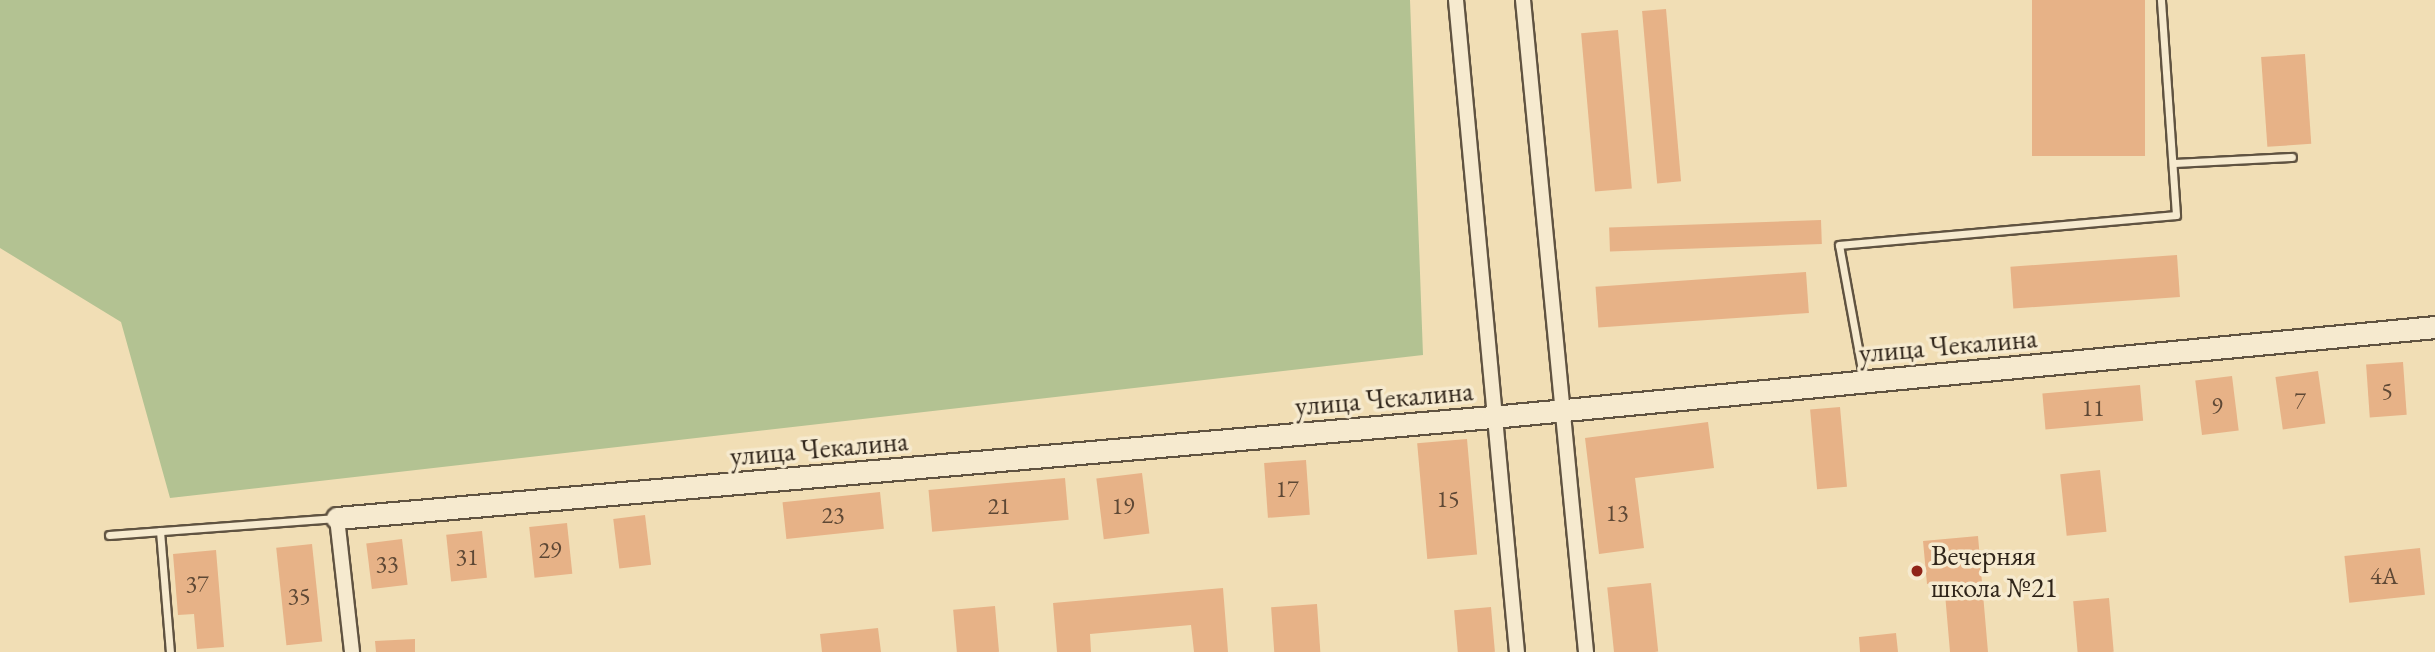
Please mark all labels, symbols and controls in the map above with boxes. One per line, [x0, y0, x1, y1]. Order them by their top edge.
street label: улица Чекалина [1857, 320, 2039, 370]
street label: улица Чекалина [1293, 373, 1475, 423]
house number: 5 [2381, 377, 2393, 405]
house number: 7 [2294, 387, 2306, 415]
house number: 9 [2211, 392, 2223, 420]
house number: 11 [2081, 394, 2105, 422]
street label: улица Чекалина [728, 423, 910, 473]
house number: 17 [1275, 475, 1299, 503]
house number: 15 [1436, 485, 1460, 513]
house number: 21 [987, 492, 1011, 520]
house number: 19 [1111, 492, 1135, 520]
house number: 13 [1605, 499, 1629, 527]
house number: 23 [821, 501, 845, 529]
house number: 29 [538, 536, 562, 564]
place label: Вечерняя школа №21 [1931, 538, 2058, 604]
house number: 31 [455, 543, 479, 571]
house number: 33 [375, 550, 399, 578]
house number: 4А [2370, 562, 2398, 590]
marker: Вечерняя школа №21 [1909, 563, 1925, 579]
house number: 37 [185, 570, 209, 598]
house number: 35 [287, 582, 311, 610]

